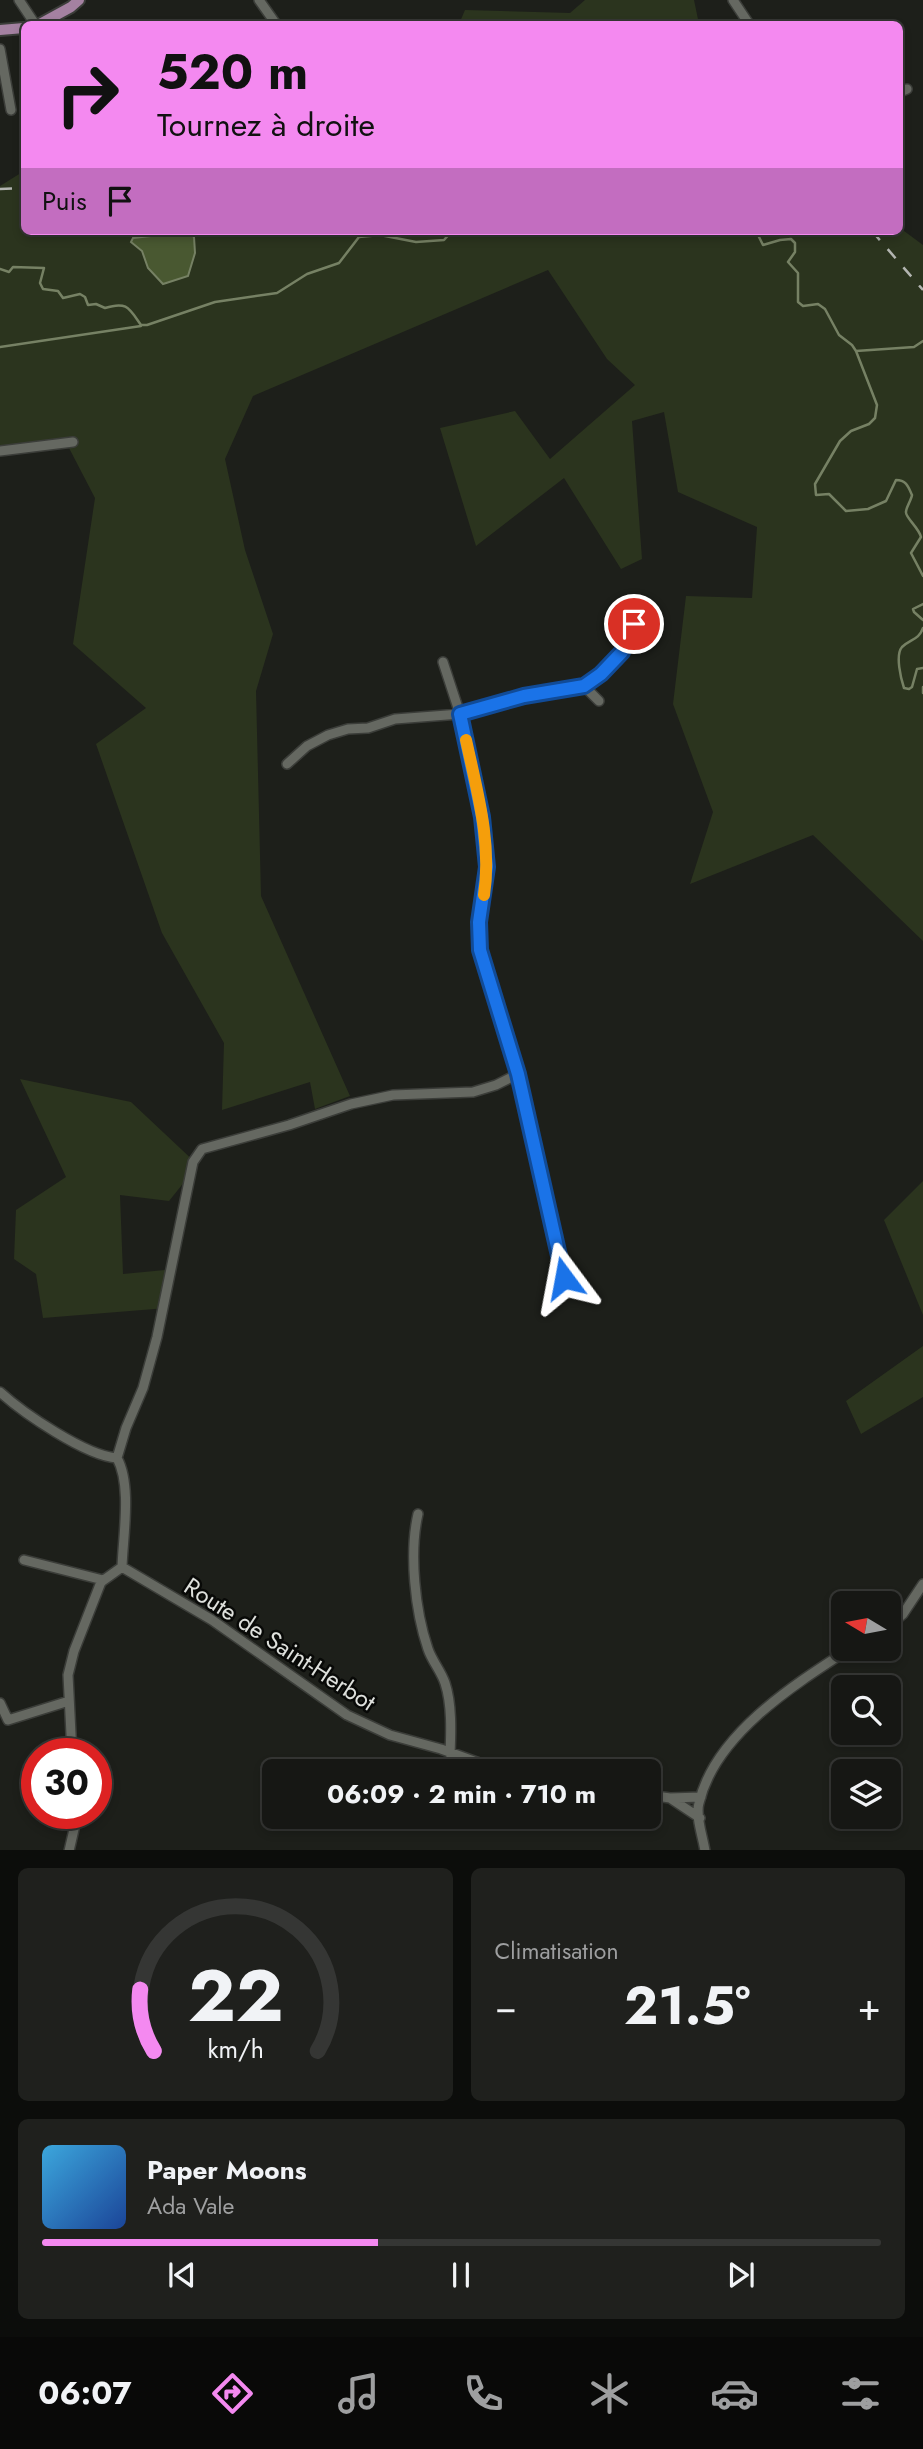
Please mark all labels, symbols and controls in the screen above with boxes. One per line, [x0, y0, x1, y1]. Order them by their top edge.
text: 520 m [157, 37, 308, 107]
icon: right [42, 49, 133, 140]
text: Tournez à droite [157, 102, 375, 148]
text: Puis [42, 182, 87, 220]
icon: arrive [101, 182, 139, 220]
pin [604, 594, 664, 654]
icon: arrive [615, 605, 653, 643]
position arrow [527, 1241, 601, 1315]
street label: Route de Saint-Herbot [177, 1569, 383, 1719]
north arrow [831, 1591, 901, 1661]
map controls [831, 1591, 901, 1829]
button: search [831, 1675, 901, 1745]
speed limit sign: 30 [21, 1738, 112, 1829]
button: layers [831, 1759, 901, 1829]
text: 06:09 · 2 min · 710 m [327, 1775, 596, 1813]
text: Climatisation [495, 1934, 619, 1968]
text: 22 [187, 1943, 283, 2048]
text: 21.5° [624, 1968, 750, 2044]
text: − [495, 1979, 517, 2034]
text: + [858, 1979, 881, 2034]
text: km/h [207, 2030, 264, 2066]
text: Paper Moons [147, 2151, 307, 2189]
text: Ada Vale [147, 2189, 234, 2223]
icon: previous [163, 2256, 201, 2294]
icon: pause [442, 2256, 480, 2294]
icon: next [722, 2256, 760, 2294]
icon: directions [208, 2369, 257, 2418]
icon: music [334, 2369, 383, 2418]
icon: phone [459, 2369, 508, 2418]
icon: climate [585, 2369, 634, 2418]
icon: car [710, 2369, 759, 2418]
icon: filters [836, 2369, 885, 2418]
text: 06:07 [38, 2370, 132, 2416]

